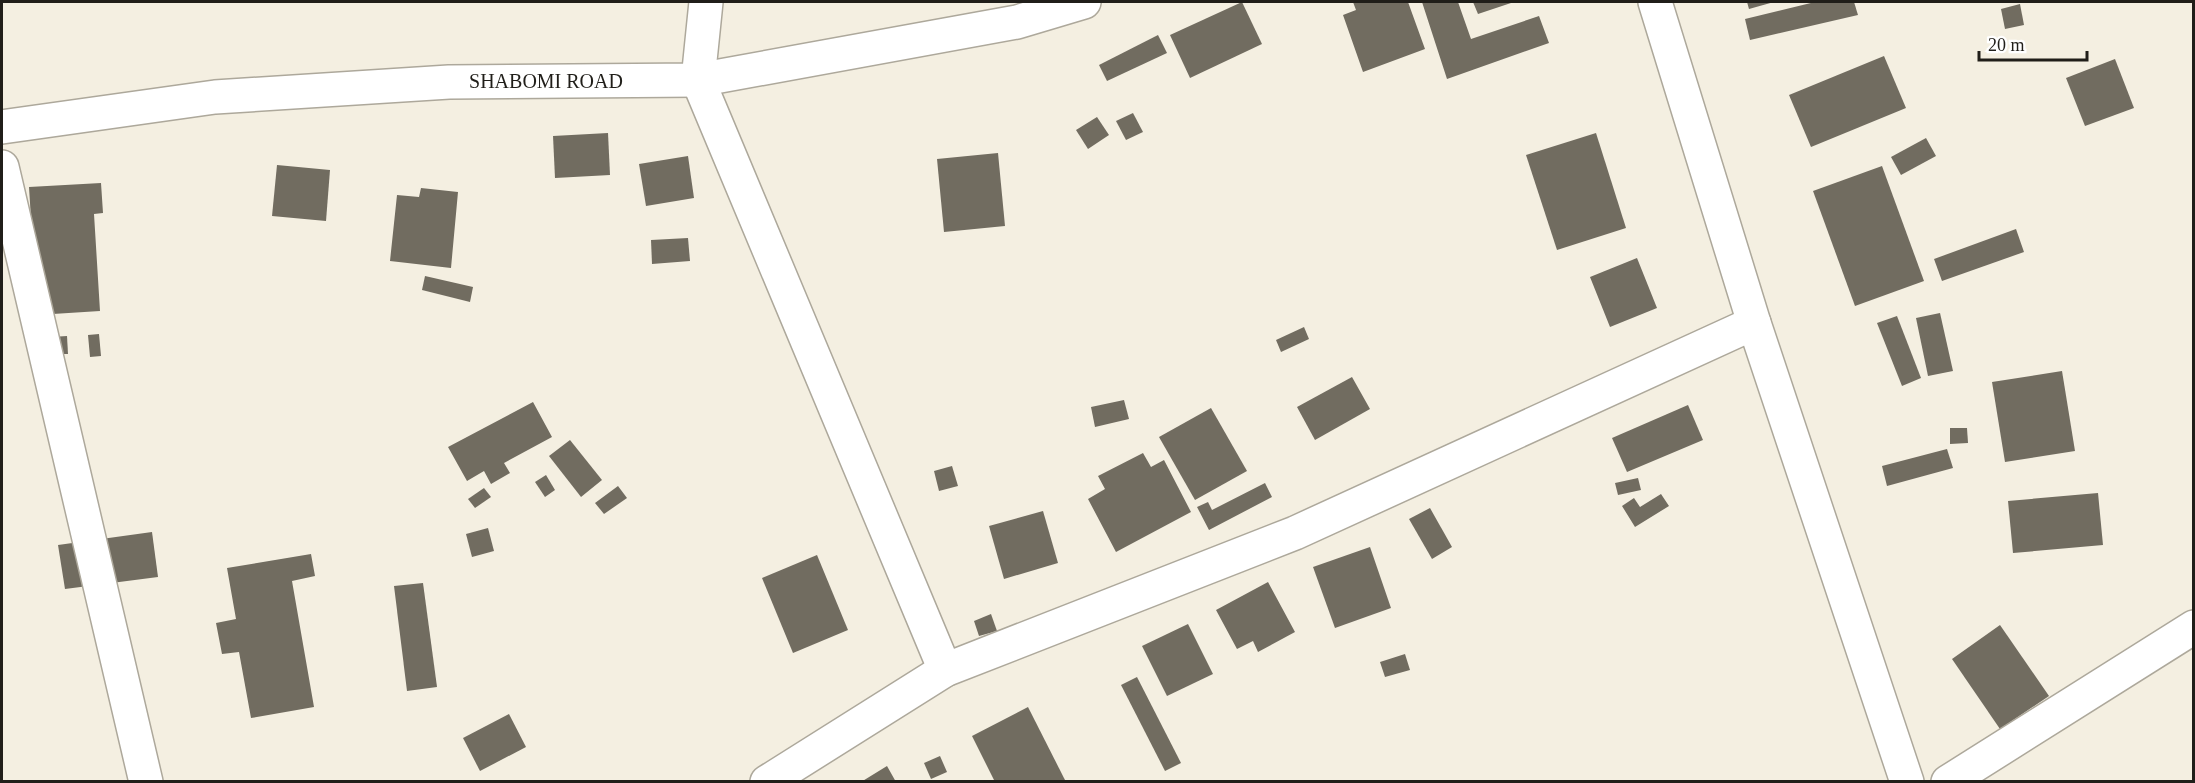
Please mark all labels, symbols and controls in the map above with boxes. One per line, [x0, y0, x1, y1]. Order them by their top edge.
scale bar [1979, 24, 2087, 62]
text: 20 m [1988, 35, 2025, 55]
street label: SHABOMI ROAD [469, 70, 623, 92]

